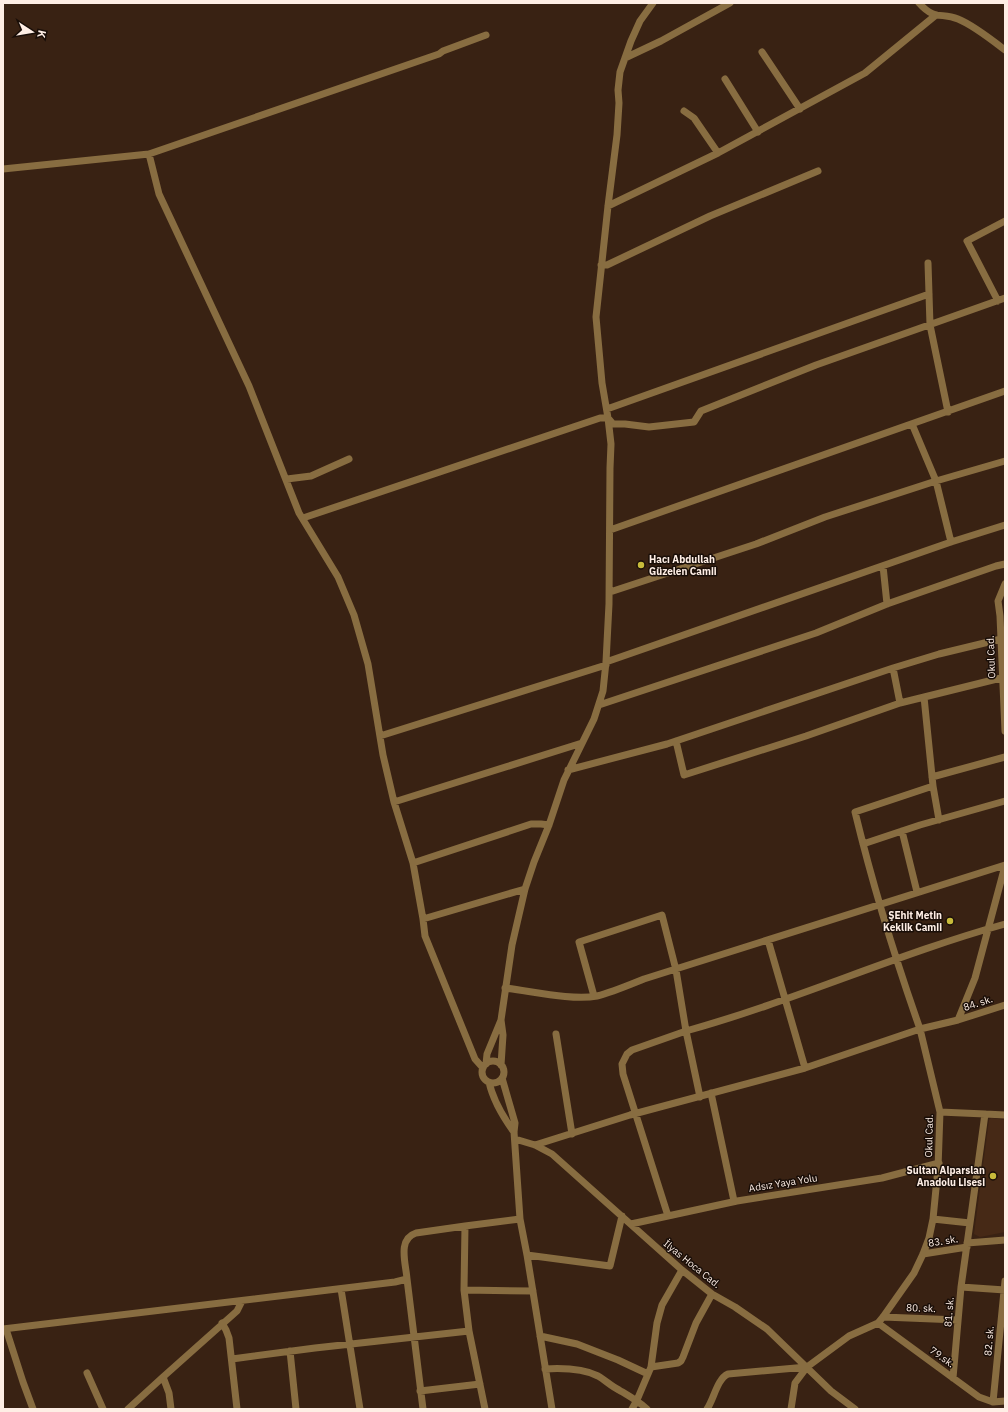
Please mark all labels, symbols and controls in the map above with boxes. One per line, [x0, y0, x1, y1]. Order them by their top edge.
north arrow [12, 12, 52, 52]
text: K [34, 29, 49, 40]
place label: Hacı Abdullah Güzelen Camii [649, 553, 717, 578]
marker: Hacı Abdullah Güzelen Camii [636, 560, 646, 570]
street label: Okul Cad. [984, 635, 998, 679]
place label: ŞEhit Metin Keklik Camii [883, 909, 942, 934]
marker: ŞEhit Metin Keklik Camii [945, 916, 955, 926]
street label: 84. sk. [962, 992, 994, 1014]
street label: Okul Cad. [922, 1114, 936, 1158]
place label: Sultan Alparslan Anadolu Lisesi [907, 1164, 985, 1189]
street label: Adsız Yaya Yolu [748, 1171, 818, 1195]
marker: Sultan Alparslan Anadolu Lisesi [988, 1171, 998, 1181]
street label: 83. sk. [927, 1232, 959, 1250]
street label: İlyas Hoca Cad. [661, 1237, 723, 1291]
street label: 81. sk. [941, 1297, 957, 1327]
street label: 80. sk. [906, 1301, 936, 1315]
street label: 82. sk. [981, 1326, 997, 1356]
street label: 79.sk. [927, 1344, 957, 1370]

